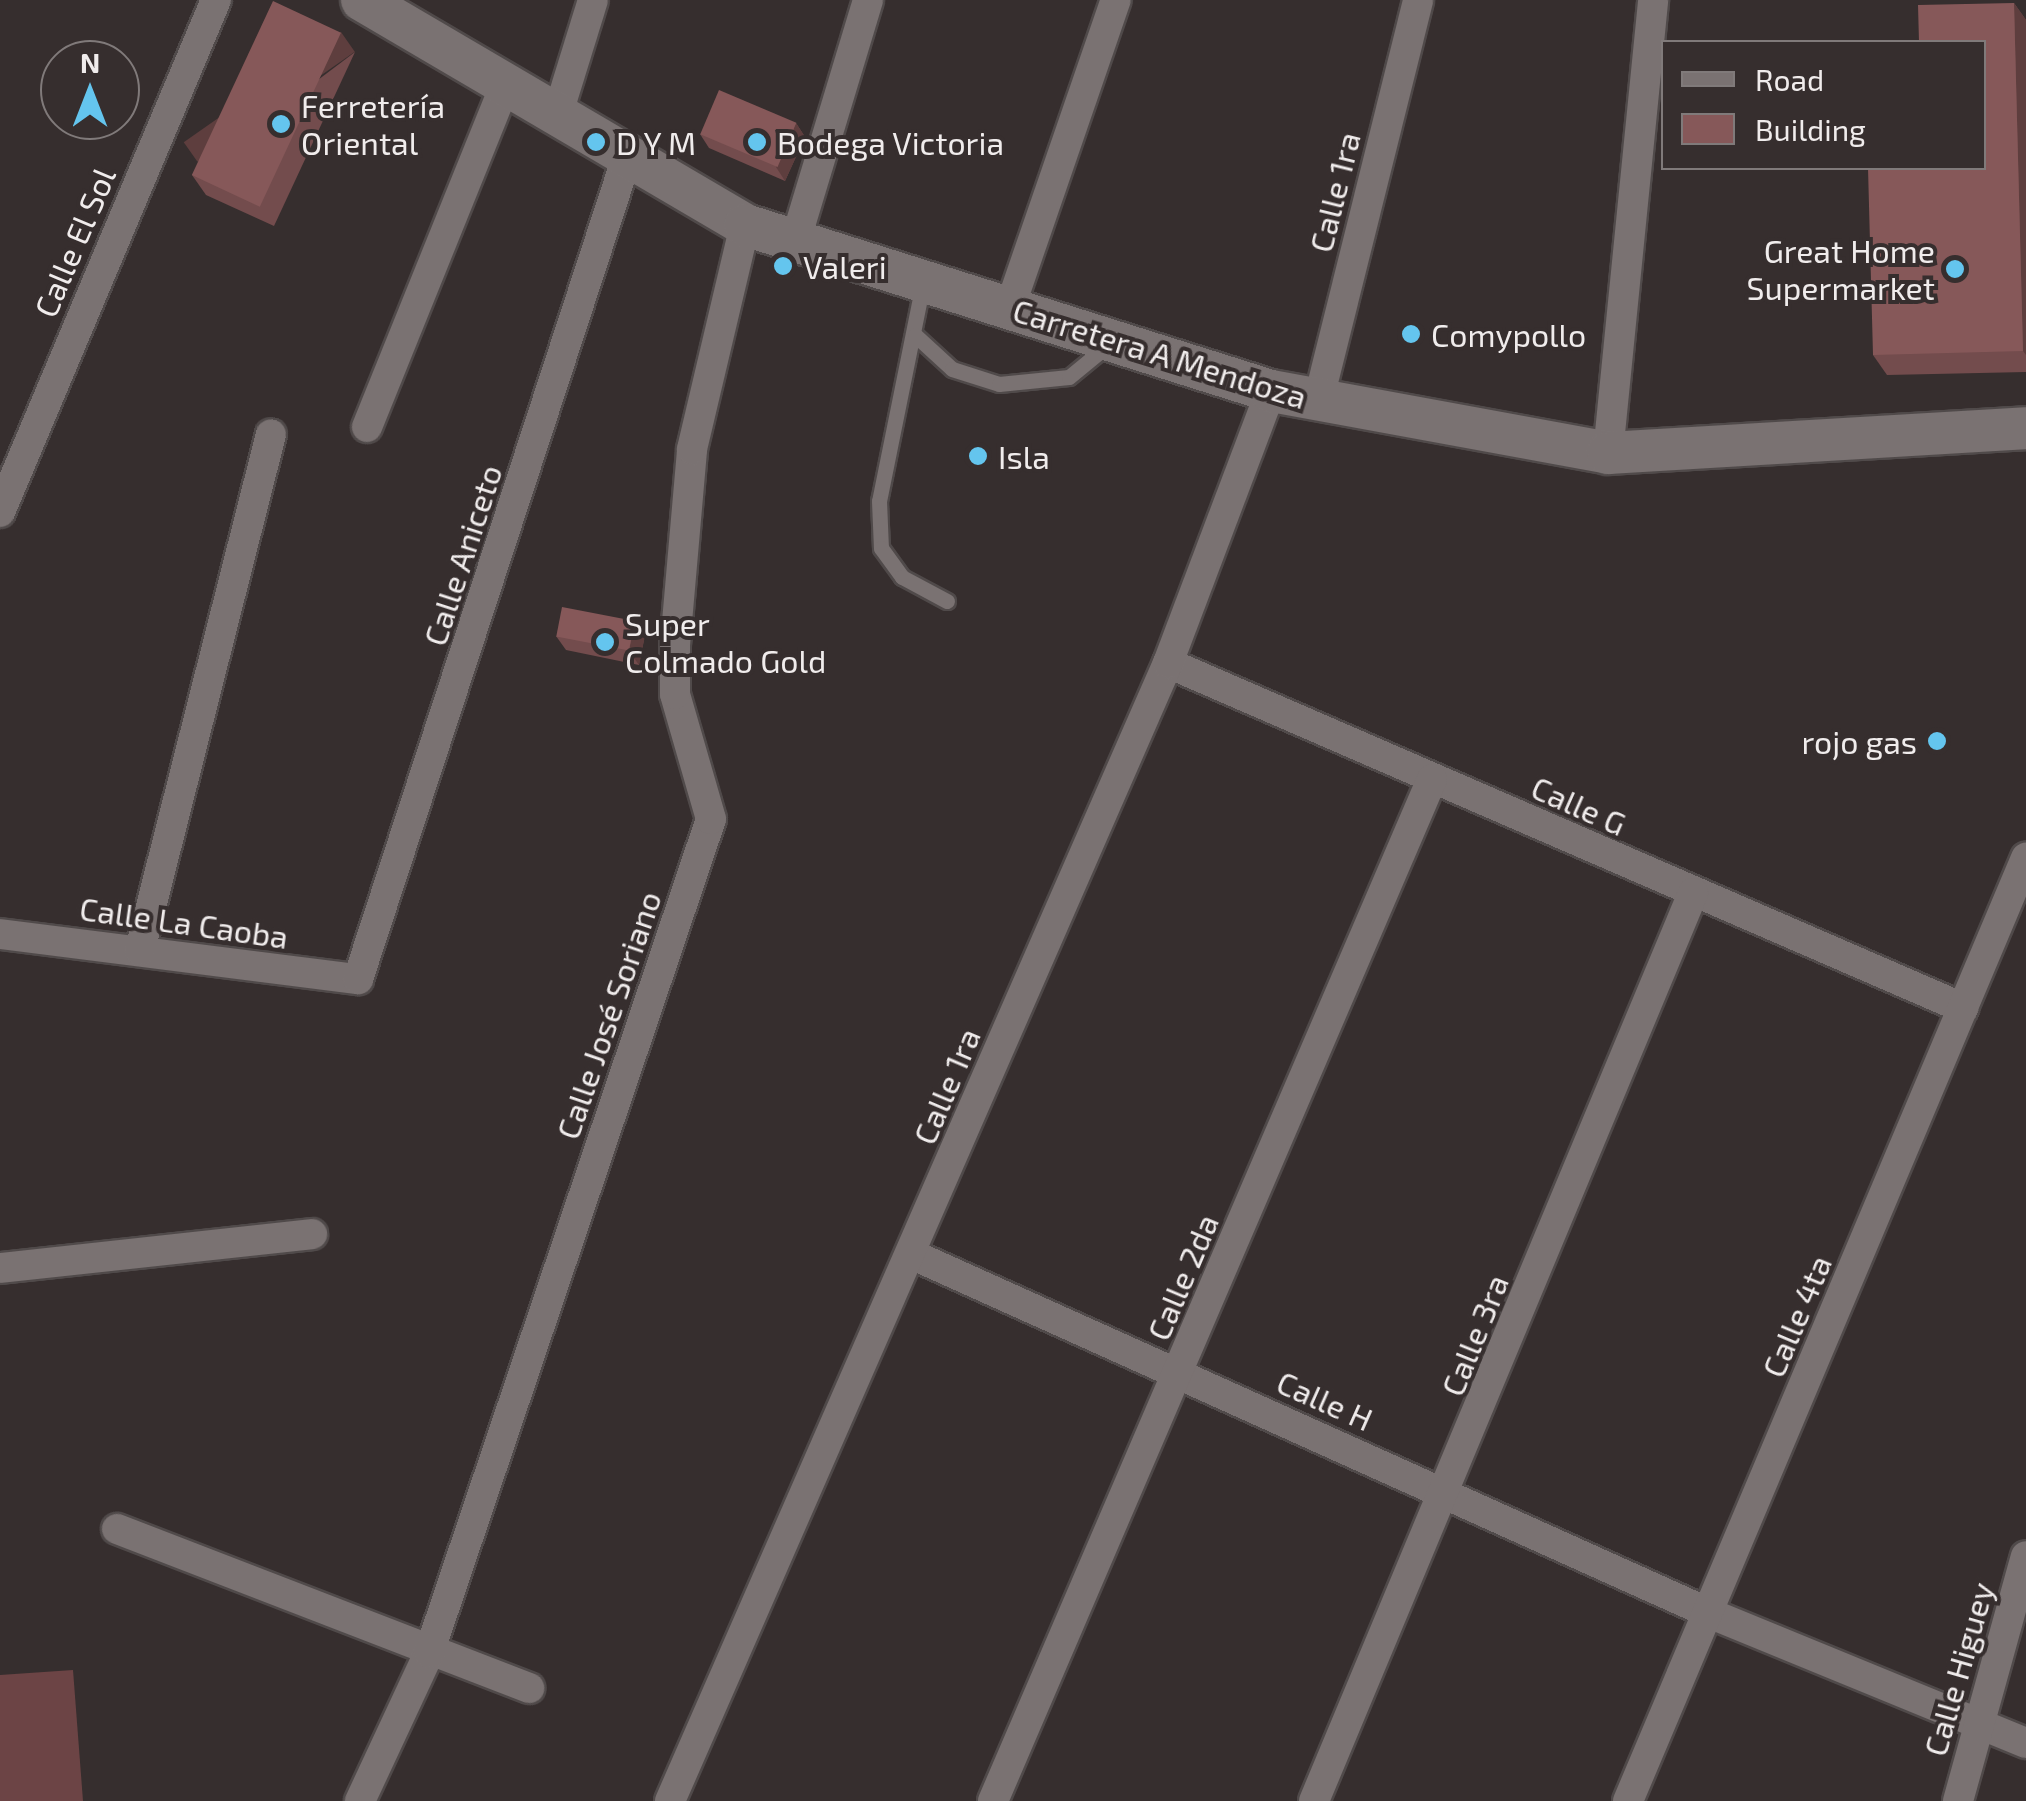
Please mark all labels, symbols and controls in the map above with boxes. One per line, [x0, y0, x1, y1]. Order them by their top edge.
north arrow [40, 40, 140, 140]
legend [1661, 40, 1986, 170]
text: N [80, 45, 100, 79]
text: Road [1755, 61, 1824, 97]
place label: Ferretería Oriental [301, 87, 445, 162]
text: Building [1755, 111, 1866, 147]
marker: Ferretería Oriental [270, 113, 292, 135]
place label: D Y M [616, 123, 698, 161]
place label: Bodega Victoria [777, 123, 1005, 161]
street label: Calle 1ra [1301, 128, 1367, 256]
marker: D Y M [585, 131, 607, 153]
marker: Bodega Victoria [746, 131, 768, 153]
street label: Calle El Sol [25, 161, 123, 323]
place label: Great Home Supermarket [1747, 232, 1935, 307]
place label: Valeri [803, 247, 887, 285]
marker: Valeri [772, 255, 794, 277]
marker: Great Home Supermarket [1944, 258, 1966, 280]
street label: Carretera A Mendoza [1008, 290, 1312, 416]
place label: Comypollo [1431, 315, 1586, 353]
marker: Comypollo [1400, 323, 1422, 345]
place label: Isla [998, 437, 1050, 475]
marker: Isla [967, 445, 989, 467]
street label: Calle Aniceto [415, 459, 509, 651]
place label: Super Colmado Gold [625, 605, 826, 680]
marker: Super Colmado Gold [594, 631, 616, 653]
place label: rojo gas [1802, 722, 1917, 760]
marker: rojo gas [1926, 730, 1948, 752]
street label: Calle G [1526, 767, 1632, 843]
street label: Calle José Soriano [548, 886, 668, 1144]
street label: Calle La Caoba [77, 888, 291, 956]
street label: Calle 1ra [904, 1022, 988, 1150]
street label: Calle 2da [1138, 1208, 1226, 1346]
street label: Calle 4ta [1753, 1249, 1839, 1383]
street label: Calle 3ra [1432, 1269, 1516, 1401]
street label: Calle H [1271, 1362, 1379, 1438]
street label: Calle Higuey [1915, 1578, 2001, 1760]

